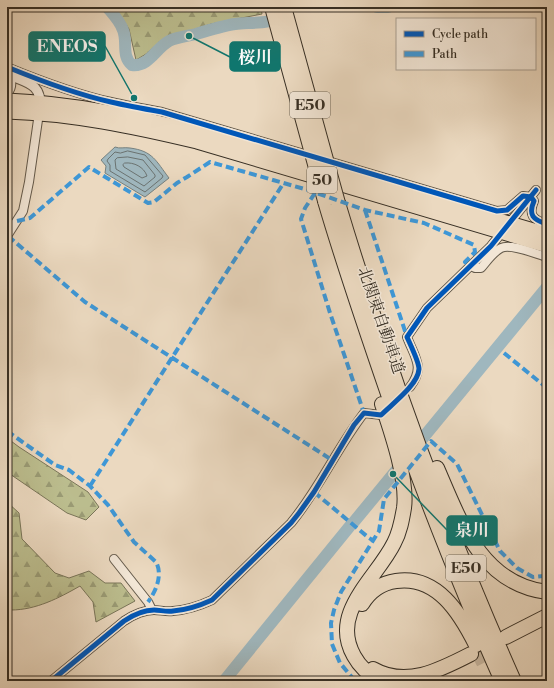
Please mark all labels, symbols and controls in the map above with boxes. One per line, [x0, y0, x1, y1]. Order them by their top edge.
legend [396, 18, 536, 70]
text: Cycle path [432, 27, 488, 42]
callout: ENEOS [29, 32, 105, 61]
text: ENEOS [37, 36, 98, 58]
callout: 桜川 [230, 42, 280, 71]
text: 桜川 [238, 47, 272, 69]
text: Path [432, 47, 457, 62]
road number: E50 [290, 92, 330, 118]
road number: 50 [307, 167, 337, 193]
street label: 北関東自動車道 [353, 264, 409, 377]
callout: 泉川 [447, 516, 497, 545]
text: 泉川 [455, 520, 489, 542]
road number: E50 [446, 555, 486, 581]

